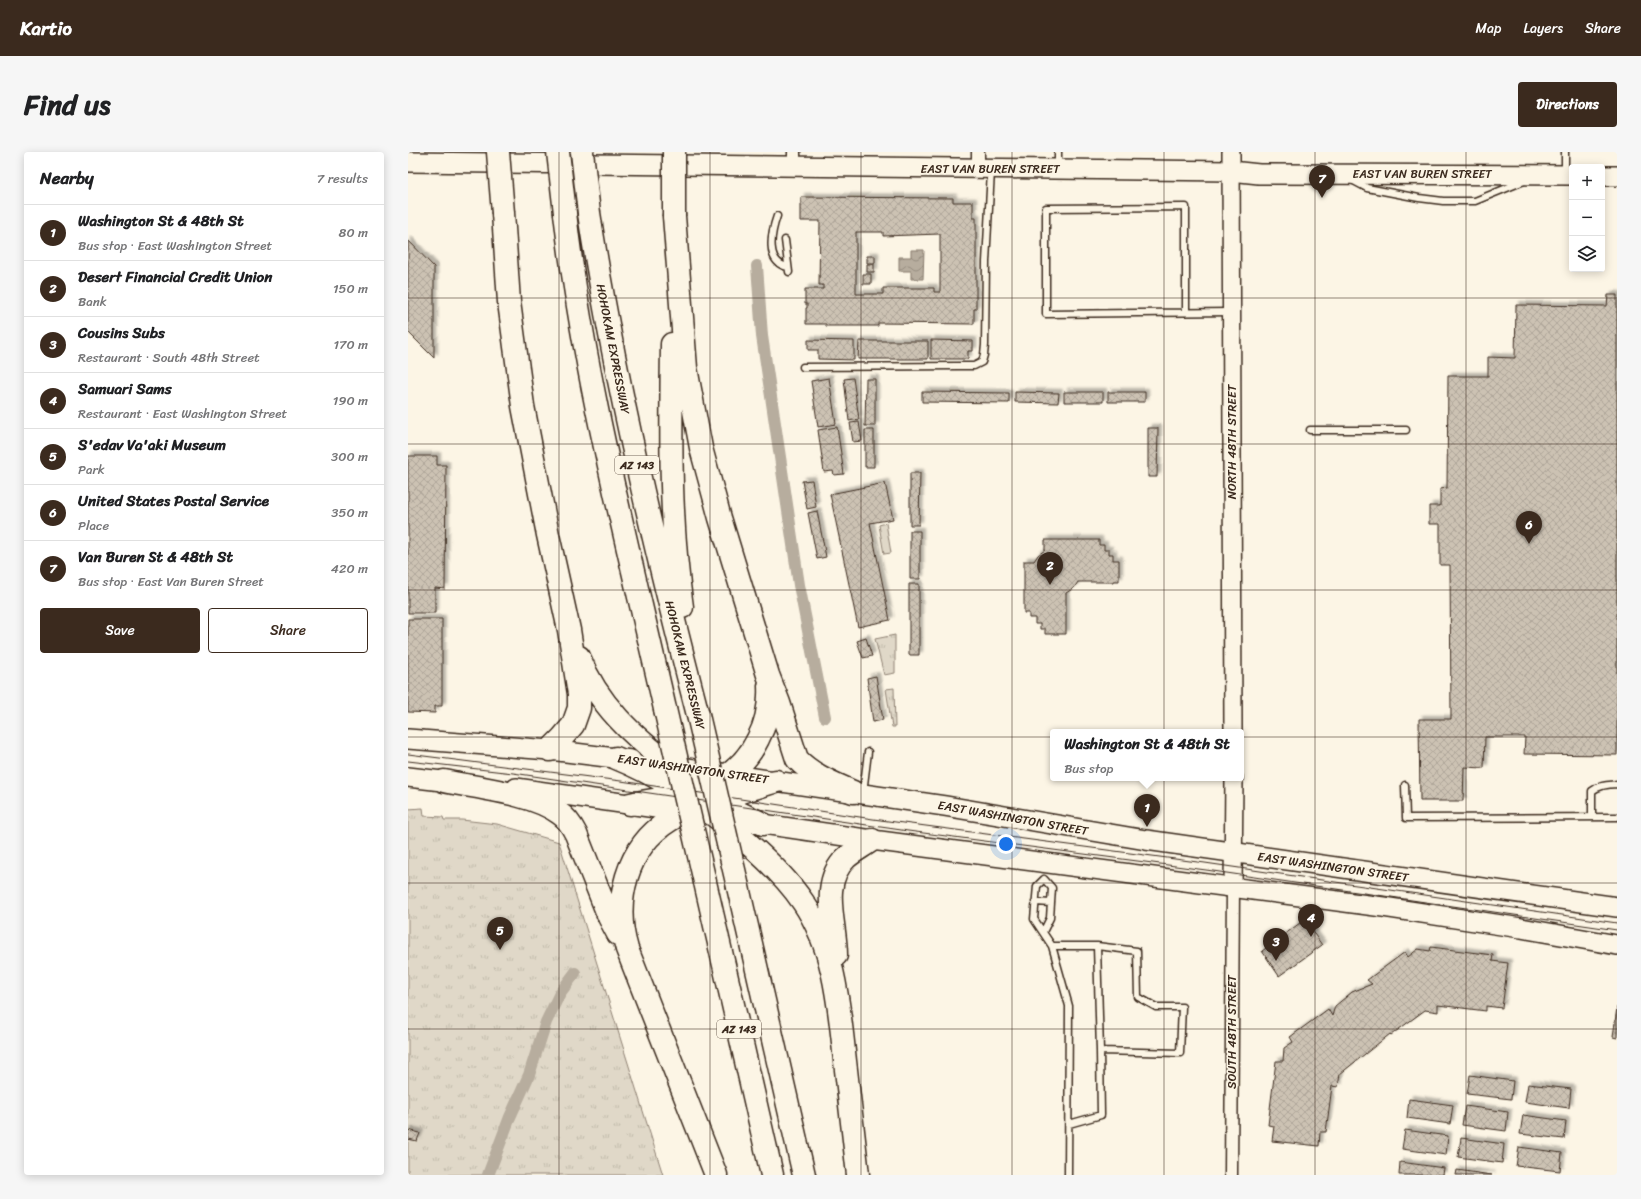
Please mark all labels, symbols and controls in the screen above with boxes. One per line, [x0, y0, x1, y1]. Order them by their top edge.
text: Kartio [20, 12, 72, 45]
text: Map [1476, 16, 1501, 41]
text: Layers [1523, 16, 1563, 41]
text: Share [1585, 16, 1621, 41]
text: Find us [24, 80, 111, 129]
button: Directions [1518, 82, 1617, 127]
street label: EAST VAN BUREN STREET [920, 158, 1060, 180]
text: Nearby [40, 163, 94, 193]
street label: EAST VAN BUREN STREET [1352, 163, 1492, 185]
map controls [1569, 164, 1605, 272]
button: + [1569, 164, 1605, 200]
pin: 7 [1309, 165, 1335, 198]
text: 7 results [317, 167, 368, 190]
button: − [1569, 200, 1605, 236]
text: Washington St & 48th St [78, 208, 244, 234]
text: 1 [50, 221, 56, 244]
text: 80 m [339, 221, 368, 244]
text: Bus stop · East Washington Street [78, 234, 272, 257]
button: layers [1569, 236, 1605, 272]
text: Desert Financial Credit Union [78, 264, 272, 290]
text: 2 [49, 277, 57, 300]
text: 150 m [333, 277, 368, 300]
street label: HOHOKAM EXPRESSWAY [590, 282, 637, 417]
text: Bank [78, 290, 107, 313]
text: Cousins Subs [78, 320, 165, 346]
text: 3 [49, 333, 57, 356]
text: 170 m [333, 333, 368, 356]
text: Restaurant · South 48th Street [78, 346, 260, 369]
text: Samuari Sams [78, 376, 172, 402]
street label: NORTH 48TH STREET [1221, 383, 1243, 499]
text: 4 [49, 389, 57, 412]
text: 190 m [333, 389, 368, 412]
text: Restaurant · East Washington Street [78, 402, 287, 425]
text: S'edav Va'aki Museum [78, 432, 226, 458]
text: 5 [49, 445, 57, 468]
text: 300 m [331, 445, 368, 468]
road number: AZ 143 [615, 456, 659, 474]
text: Park [78, 458, 105, 481]
text: United States Postal Service [78, 488, 269, 514]
text: 6 [49, 501, 57, 524]
text: 350 m [331, 501, 368, 524]
pin: 6 [1516, 511, 1542, 544]
text: Place [78, 514, 109, 537]
text: Van Buren St & 48th St [78, 544, 233, 570]
pin: 2 [1037, 552, 1063, 585]
text: 7 [49, 557, 57, 580]
text: 420 m [331, 557, 368, 580]
text: Bus stop · East Van Buren Street [78, 570, 264, 593]
street label: HOHOKAM EXPRESSWAY [658, 598, 712, 732]
button: Save [40, 608, 200, 653]
button: Share [208, 608, 368, 653]
popup [1050, 729, 1244, 781]
text: Washington St & 48th St [1064, 731, 1230, 757]
street label: EAST WASHINGTON STREET [616, 748, 771, 791]
text: Bus stop [1064, 757, 1113, 780]
street label: EAST WASHINGTON STREET [936, 794, 1091, 842]
pin: 1 [1134, 794, 1160, 827]
your location [996, 834, 1016, 854]
street label: EAST WASHINGTON STREET [1256, 846, 1411, 889]
pin: 4 [1298, 904, 1324, 937]
pin: 5 [487, 917, 513, 950]
pin: 3 [1263, 928, 1289, 961]
street label: SOUTH 48TH STREET [1221, 974, 1243, 1089]
road number: AZ 143 [717, 1020, 761, 1038]

